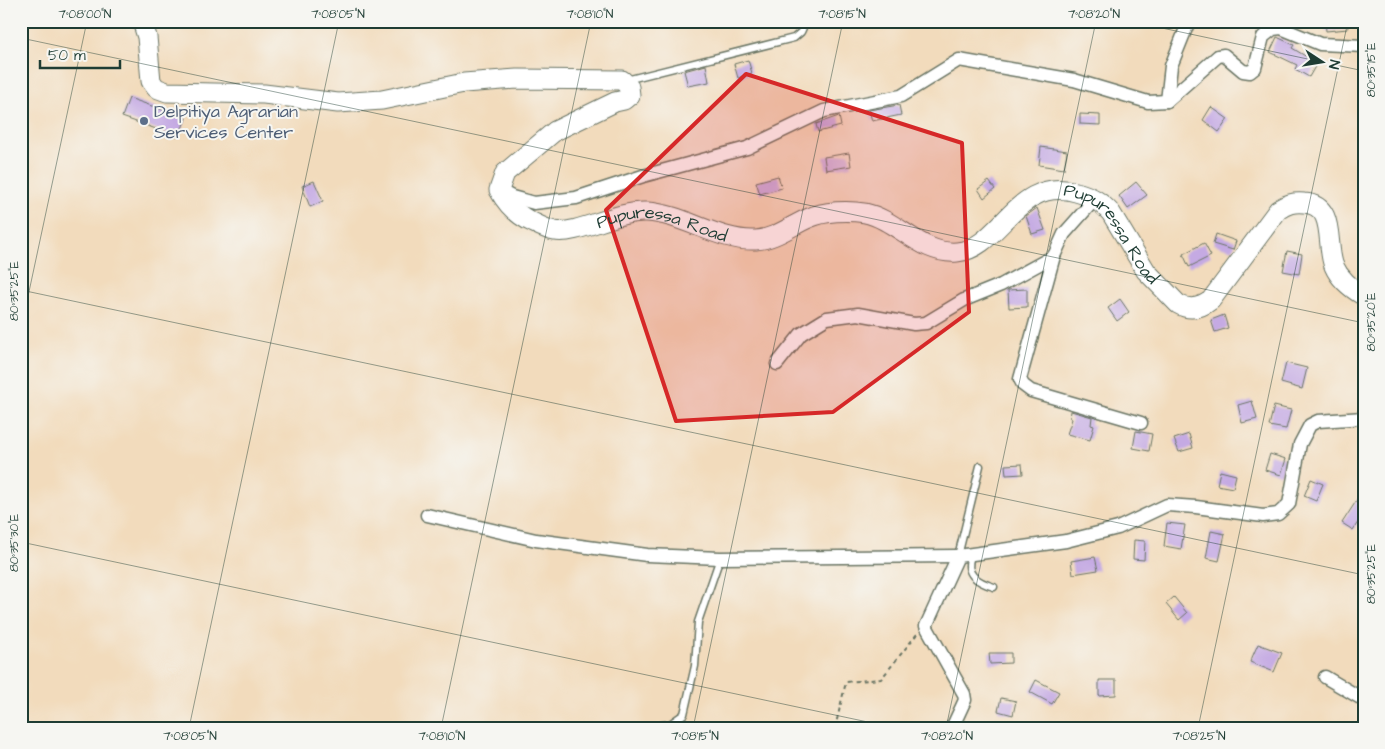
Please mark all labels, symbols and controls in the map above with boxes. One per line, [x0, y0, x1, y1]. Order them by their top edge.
text: 7°08'00"N [59, 6, 112, 23]
text: 7°08'05"N [311, 6, 365, 23]
text: 7°08'10"N [567, 6, 614, 23]
text: 7°08'15"N [818, 6, 866, 23]
text: 7°08'20"N [1068, 6, 1121, 23]
scale bar [40, 38, 120, 70]
north arrow [1298, 38, 1348, 88]
text: 80°35'15"E [1363, 43, 1380, 97]
text: 50 m [48, 45, 86, 66]
text: N [1323, 58, 1344, 71]
place label: Delpitiya Agrarian Services Center [154, 99, 298, 145]
marker: Delpitiya Agrarian Services Center [138, 115, 150, 127]
street label: Pupuressa Road [1062, 178, 1164, 290]
street label: Pupuressa Road [593, 200, 730, 249]
text: 80°35'25"E [6, 261, 23, 321]
text: 80°35'20"E [1363, 293, 1380, 351]
text: 80°35'30"E [6, 514, 23, 572]
text: 80°35'25"E [1363, 544, 1380, 604]
text: 7°08'05"N [163, 728, 217, 745]
text: 7°08'10"N [419, 728, 466, 745]
text: 7°08'15"N [671, 728, 719, 745]
text: 7°08'20"N [921, 728, 974, 745]
text: 7°08'25"N [1172, 728, 1226, 745]

